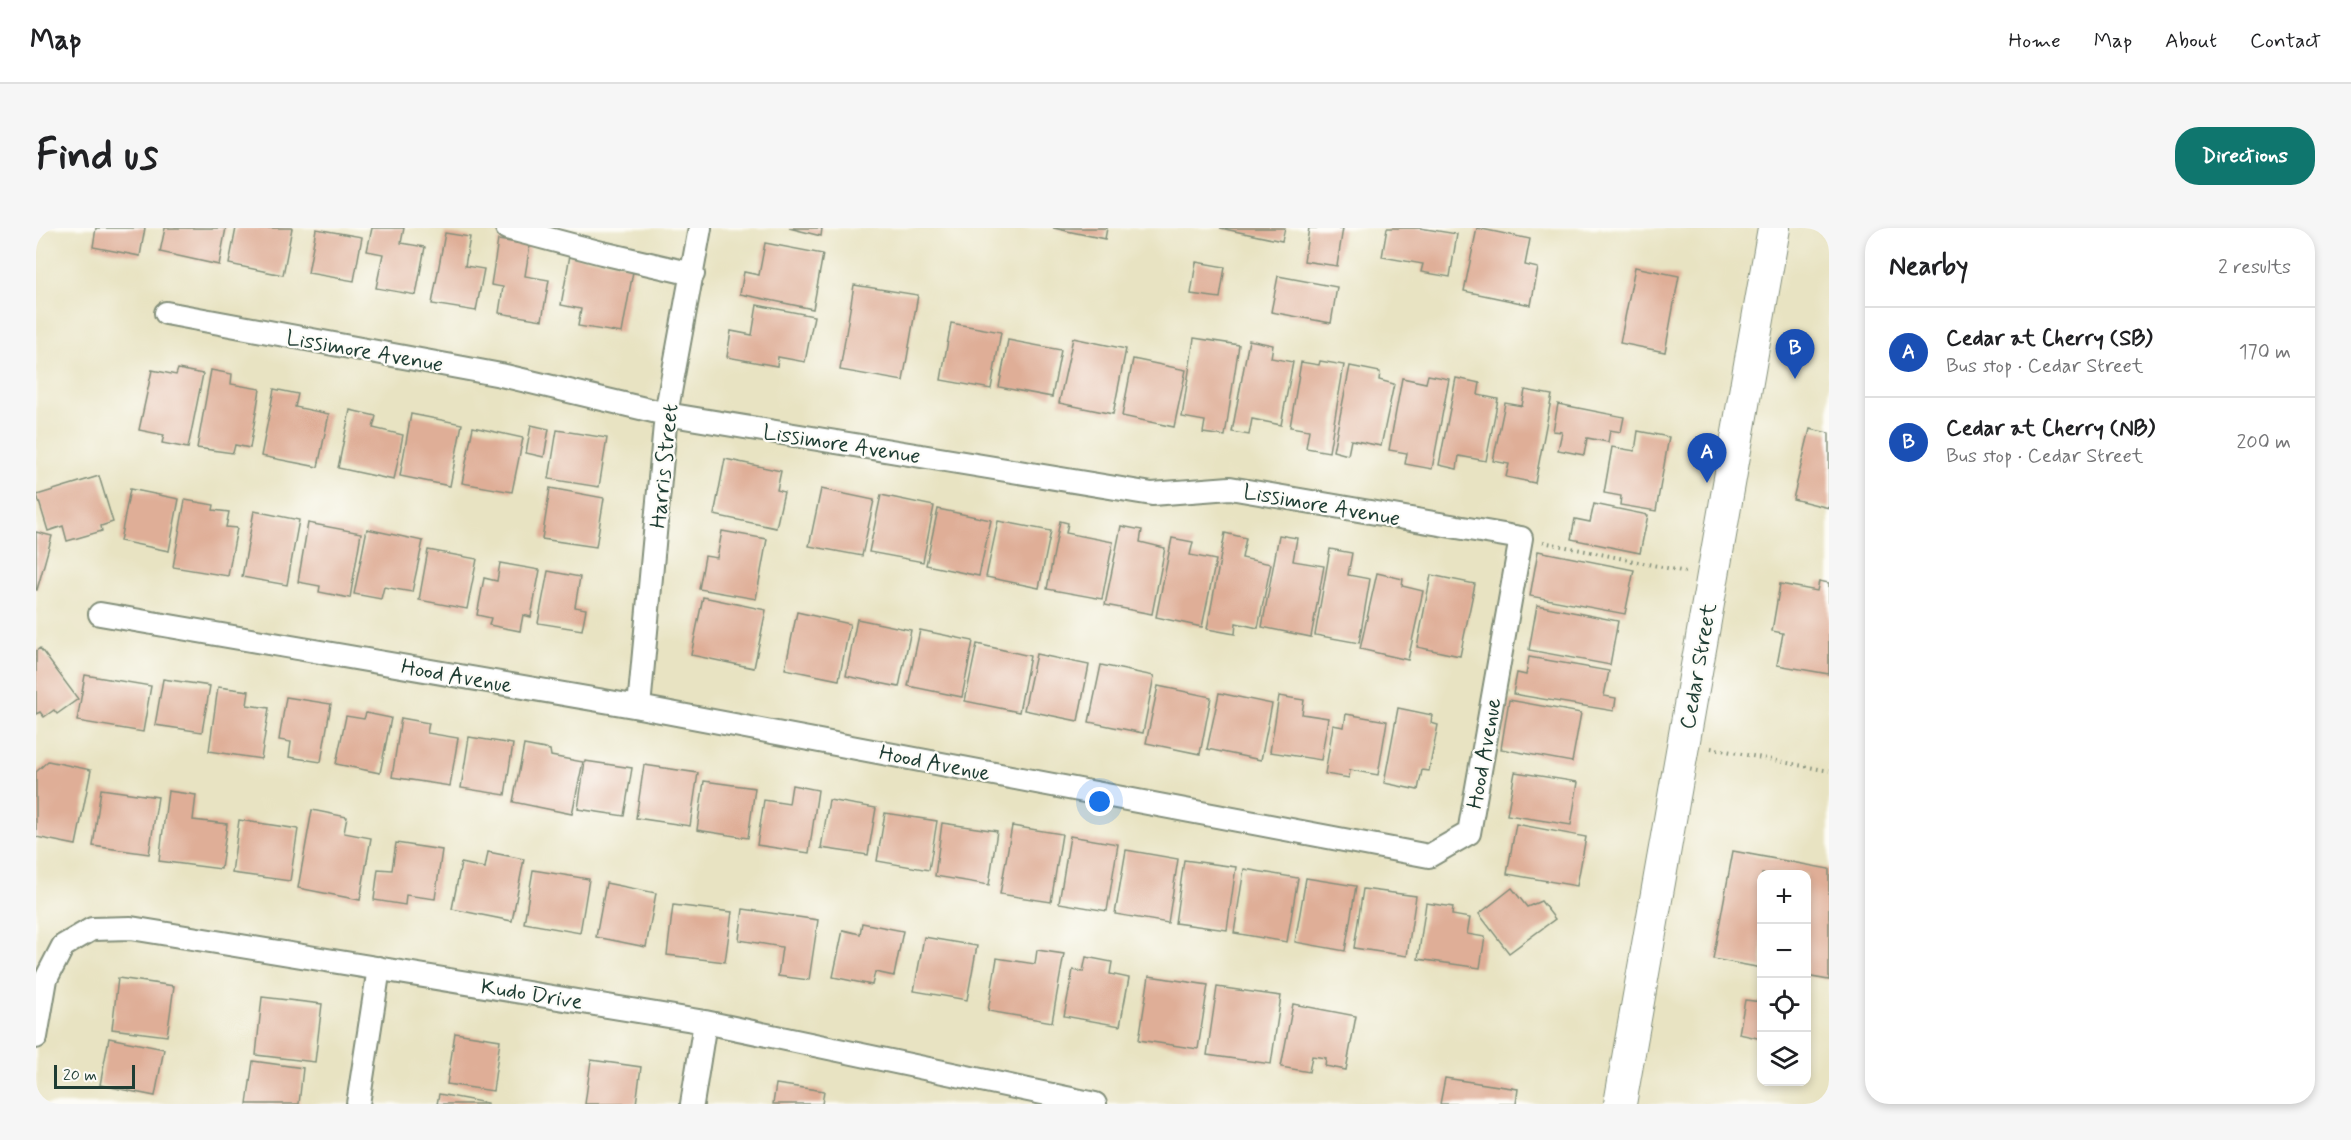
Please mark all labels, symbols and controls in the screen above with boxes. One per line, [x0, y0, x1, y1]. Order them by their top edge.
text: Map [30, 23, 81, 60]
text: Home [2009, 27, 2061, 55]
text: Map [2094, 27, 2132, 55]
text: About [2165, 27, 2217, 55]
text: Contact [2250, 27, 2321, 55]
button: Directions [2175, 127, 2315, 185]
text: Find us [36, 129, 158, 184]
text: Nearby [1889, 250, 1968, 284]
text: 2 results [2218, 254, 2291, 281]
street label: Lissimore Avenue [284, 324, 445, 380]
text: Cedar at Cherry (SB) [1946, 325, 2153, 353]
pin: B [1776, 330, 1814, 379]
text: A [1902, 339, 1915, 366]
text: 170 m [2239, 339, 2291, 366]
text: Bus stop · Cedar Street [1946, 353, 2143, 380]
street label: Harris Street [645, 403, 685, 530]
text: Cedar at Cherry (NB) [1946, 415, 2155, 443]
street label: Lissimore Avenue [761, 419, 922, 471]
text: B [1902, 429, 1915, 456]
text: 200 m [2236, 429, 2291, 456]
pin: A [1688, 434, 1726, 483]
text: Bus stop · Cedar Street [1946, 443, 2143, 470]
street label: Lissimore Avenue [1241, 478, 1402, 534]
street label: Cedar Street [1674, 601, 1724, 732]
street label: Hood Avenue [399, 653, 515, 701]
street label: Hood Avenue [1461, 695, 1509, 811]
street label: Hood Avenue [877, 739, 993, 788]
your location [1085, 787, 1114, 816]
map controls [1757, 870, 1811, 1086]
button: + [1757, 870, 1811, 924]
button: − [1757, 924, 1811, 978]
street label: Kudo Drive [479, 973, 585, 1017]
button: locate [1757, 978, 1811, 1032]
button: layers [1757, 1032, 1811, 1086]
scale bar [54, 1062, 135, 1090]
text: 20 m [63, 1065, 97, 1086]

